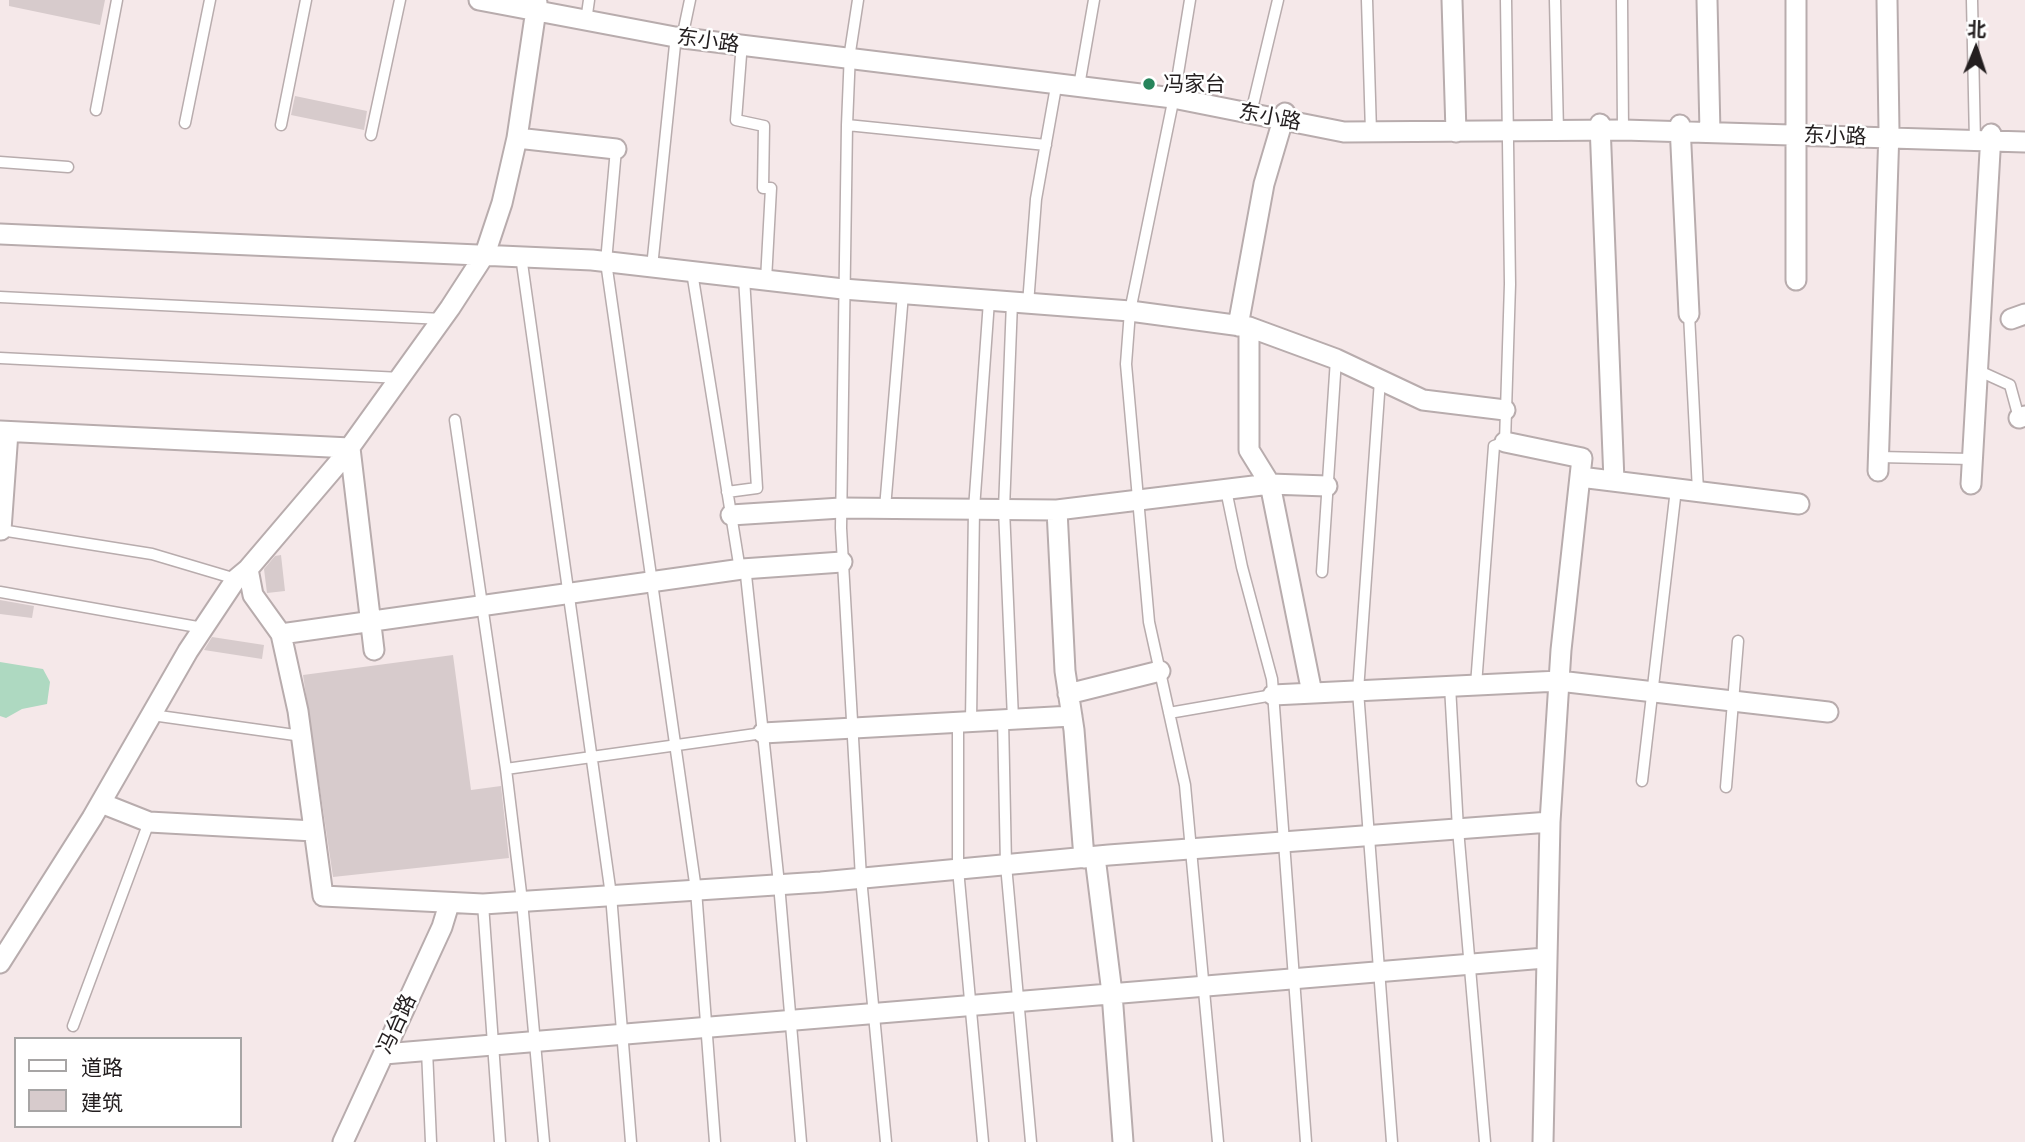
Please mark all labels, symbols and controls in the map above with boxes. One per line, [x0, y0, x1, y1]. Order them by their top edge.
north arrow [1941, 14, 2011, 84]
text: 北 [1967, 15, 1987, 41]
street label: 东小路 [675, 24, 741, 58]
place label: 冯家台 [1163, 71, 1226, 97]
marker: 冯家台 [1141, 76, 1157, 92]
street label: 东小路 [1237, 99, 1303, 135]
street label: 东小路 [1803, 122, 1867, 150]
street label: 冯台路 [372, 990, 422, 1058]
legend [14, 1037, 242, 1128]
text: 道路 [81, 1052, 123, 1080]
text: 建筑 [81, 1087, 123, 1115]

